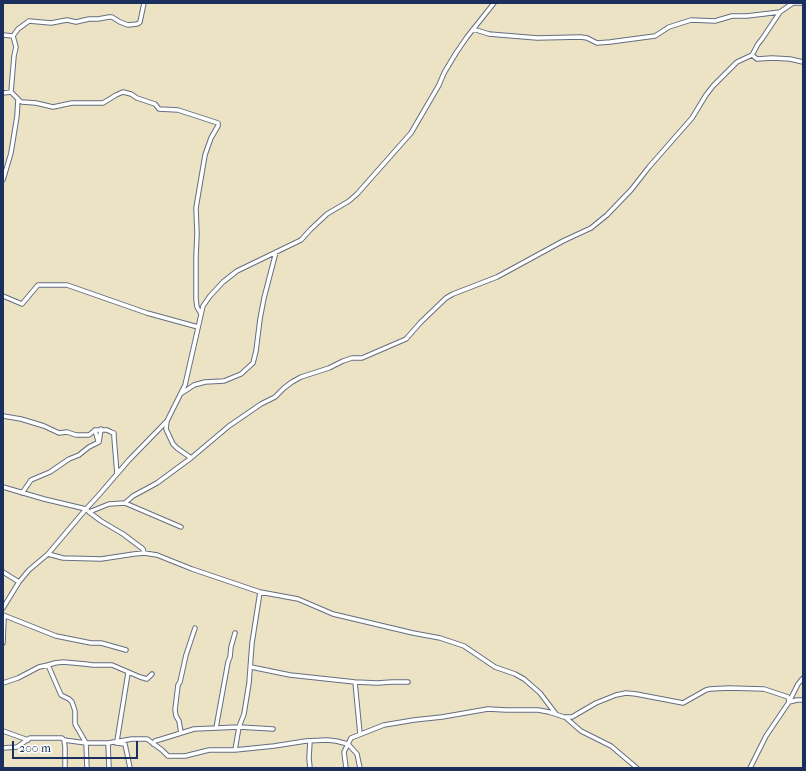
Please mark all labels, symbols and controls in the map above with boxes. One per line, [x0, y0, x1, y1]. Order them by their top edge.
scale bar [14, 733, 140, 759]
text: 200 m [19, 741, 51, 755]

